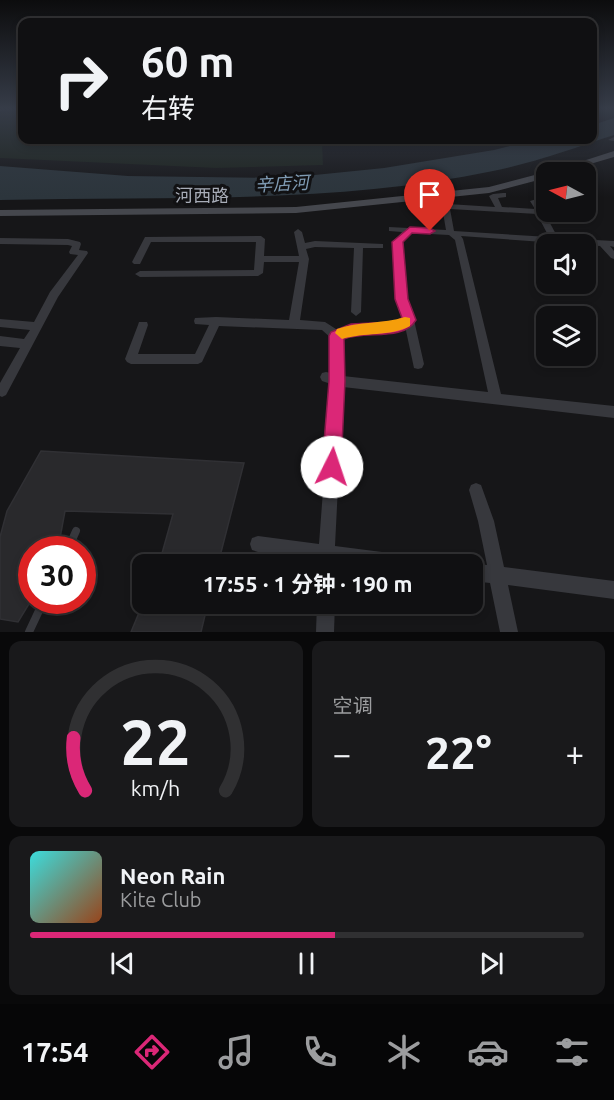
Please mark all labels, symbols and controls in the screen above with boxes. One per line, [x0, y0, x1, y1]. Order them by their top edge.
text: 60 m [141, 38, 235, 85]
icon: right [42, 42, 120, 120]
text: 右转 [141, 93, 195, 123]
north arrow [536, 162, 596, 222]
map controls [536, 162, 596, 366]
pin [404, 169, 455, 231]
water label: 辛店河 [254, 171, 312, 194]
icon: arrive [413, 178, 446, 211]
street label: 河西路 [175, 185, 229, 205]
button: sound [536, 234, 596, 294]
button: layers [536, 306, 596, 366]
position arrow [300, 435, 364, 499]
speed limit sign: 30 [18, 536, 96, 614]
text: 17:55 · 1 分钟 · 190 m [203, 571, 412, 596]
text: 空调 [333, 694, 373, 717]
text: 22 [121, 707, 191, 777]
text: 22° [425, 727, 492, 778]
text: − [333, 735, 351, 772]
text: + [565, 735, 584, 772]
text: km/h [131, 776, 180, 800]
text: Neon Rain [120, 863, 225, 888]
text: Kite Club [120, 888, 202, 911]
icon: previous [106, 947, 139, 980]
icon: pause [290, 947, 323, 980]
icon: next [475, 947, 508, 980]
icon: directions [131, 1031, 173, 1073]
icon: music [215, 1031, 257, 1073]
icon: phone [299, 1031, 341, 1073]
icon: climate [383, 1031, 425, 1073]
icon: car [467, 1031, 509, 1073]
icon: filters [551, 1031, 593, 1073]
text: 17:54 [21, 1037, 89, 1067]

